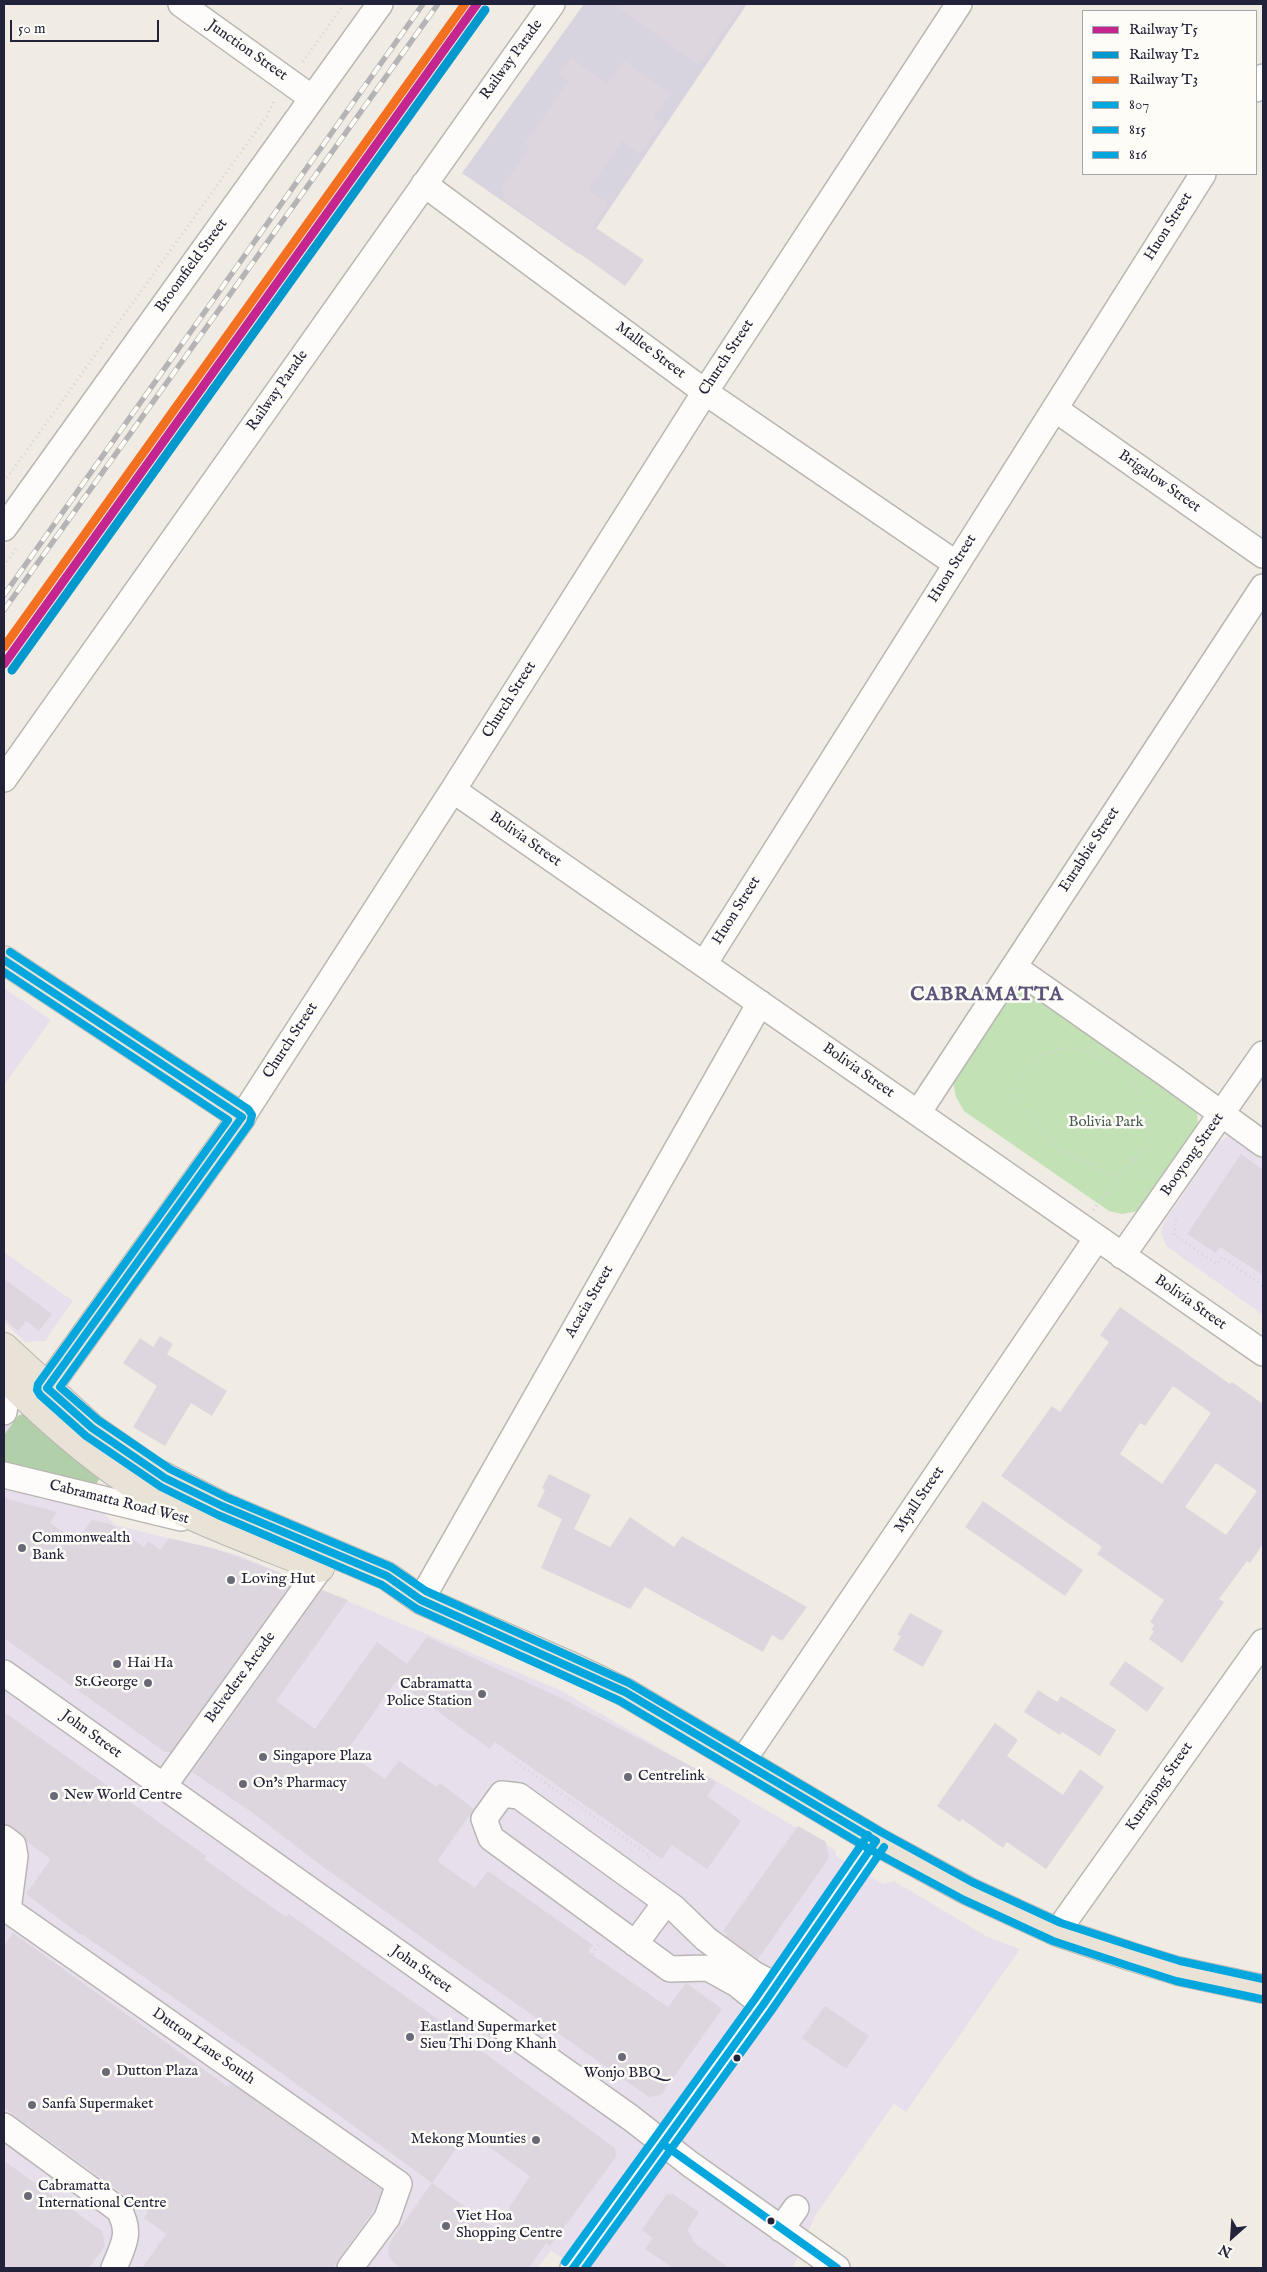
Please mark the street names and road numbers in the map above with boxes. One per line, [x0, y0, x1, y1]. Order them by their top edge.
street label: Junction Street [204, 17, 290, 85]
street label: Railway Parade [477, 17, 547, 103]
street label: Huon Street [1141, 190, 1197, 264]
street label: Broomfield Street [152, 216, 232, 316]
street label: Church Street [696, 317, 758, 399]
street label: Mallee Street [611, 319, 689, 383]
street label: Railway Parade [244, 347, 312, 435]
street label: Brigalow Street [1114, 447, 1204, 517]
street label: Huon Street [925, 532, 981, 606]
street label: Church Street [479, 658, 541, 742]
street label: Eurabbie Street [1056, 804, 1124, 896]
street label: Bolivia Street [486, 809, 564, 871]
street label: Huon Street [709, 874, 765, 948]
street label: Church Street [260, 1000, 322, 1082]
street label: Bolivia Street [819, 1040, 897, 1102]
street label: Booyong Street [1158, 1110, 1228, 1200]
street label: Acacia Street [562, 1263, 618, 1341]
street label: Bolivia Street [1151, 1272, 1229, 1334]
street label: Myall Street [891, 1463, 949, 1537]
street label: Cabramatta Road West [47, 1477, 191, 1529]
street label: Belvedere Arcade [202, 1629, 280, 1727]
street label: John Street [57, 1707, 125, 1763]
street label: Kurrajong Street [1123, 1739, 1197, 1835]
street label: John Street [387, 1942, 455, 1998]
street label: Dutton Lane South [148, 2005, 258, 2089]

